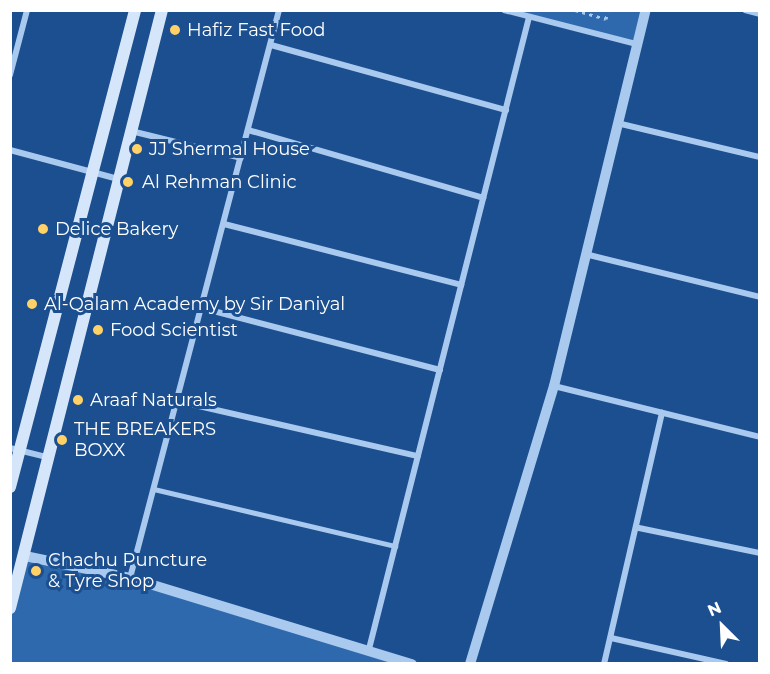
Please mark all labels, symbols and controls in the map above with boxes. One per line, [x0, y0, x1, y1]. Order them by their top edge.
place label: Hafiz Fast Food [187, 19, 325, 41]
marker: Hafiz Fast Food [168, 23, 182, 37]
place label: JJ Shermal House [149, 138, 310, 160]
marker: JJ Shermal House [130, 142, 144, 156]
place label: Al Rehman Clinic [142, 171, 297, 193]
marker: Al Rehman Clinic [119, 173, 137, 191]
place label: Delice Bakery [55, 218, 178, 240]
marker: Delice Bakery [36, 222, 50, 236]
place label: Al-Qalam Academy by Sir Daniyal [44, 293, 345, 315]
marker: Al-Qalam Academy by Sir Daniyal [25, 297, 39, 311]
place label: Food Scientist [110, 319, 238, 341]
marker: Food Scientist [91, 323, 105, 337]
place label: Araaf Naturals [90, 389, 217, 411]
marker: Araaf Naturals [71, 393, 85, 407]
place label: THE BREAKERS BOXX [74, 419, 216, 462]
marker: THE BREAKERS BOXX [55, 433, 69, 447]
place label: Chachu Puncture & Tyre Shop [48, 550, 207, 592]
marker: Chachu Puncture & Tyre Shop [29, 564, 43, 578]
north arrow [692, 596, 752, 656]
text: N [705, 598, 724, 620]

